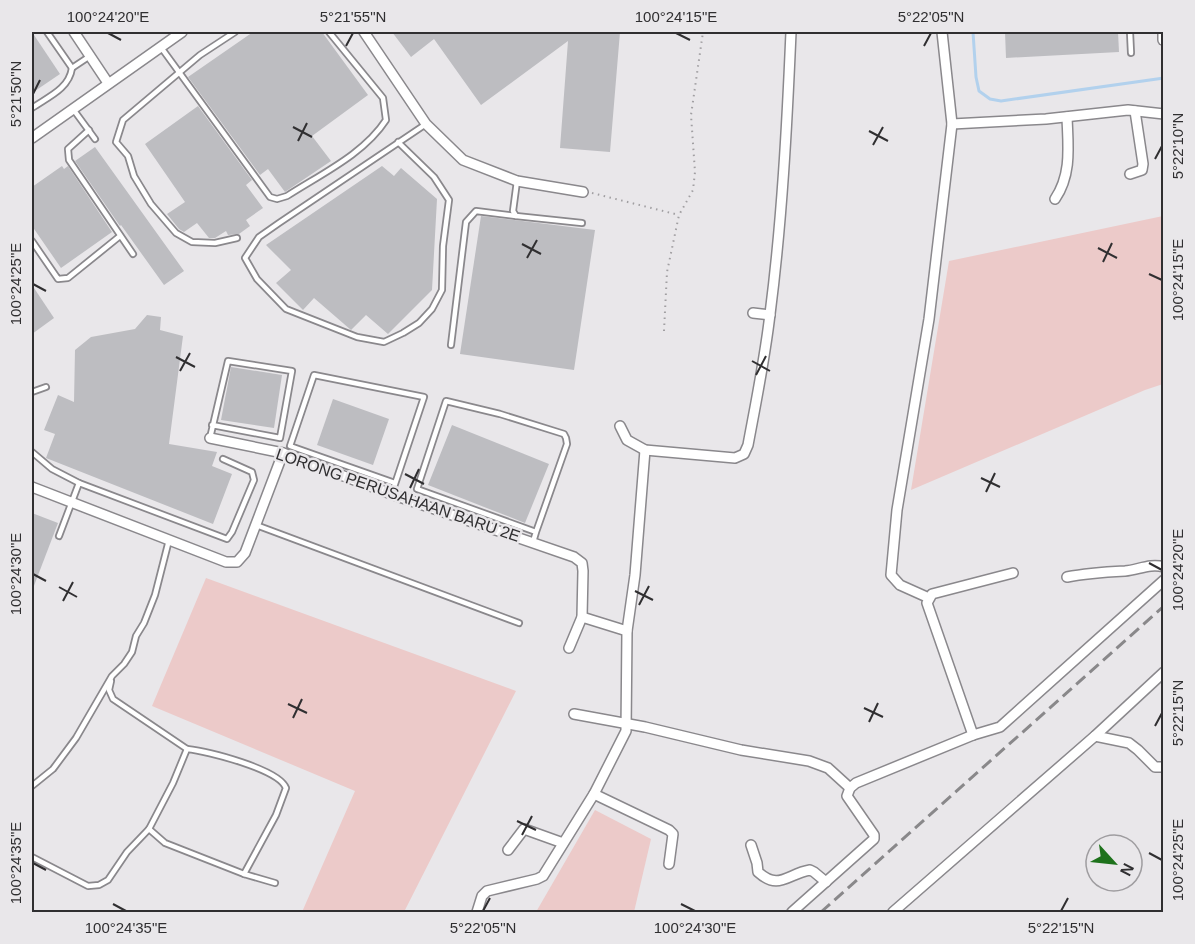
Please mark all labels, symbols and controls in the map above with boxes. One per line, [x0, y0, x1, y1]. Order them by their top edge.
text: 100°24'20"E [67, 8, 149, 25]
text: 5°21'55"N [320, 8, 386, 25]
text: 100°24'15"E [635, 8, 717, 25]
text: 5°22'05"N [898, 8, 964, 25]
text: 5°21'50"N [7, 61, 24, 127]
text: 5°22'10"N [1169, 113, 1186, 179]
text: 100°24'15"E [1169, 239, 1186, 321]
text: 100°24'25"E [7, 243, 24, 325]
street label: LORONG PERUSAHAAN BARU 2E [274, 445, 522, 545]
text: 100°24'20"E [1169, 529, 1186, 611]
text: 100°24'30"E [7, 533, 24, 615]
text: 5°22'15"N [1169, 680, 1186, 746]
text: 100°24'25"E [1169, 819, 1186, 901]
text: 100°24'35"E [7, 822, 24, 904]
north arrow [1084, 833, 1144, 893]
text: N [1117, 861, 1137, 879]
text: 100°24'35"E [85, 919, 167, 936]
text: 5°22'05"N [450, 919, 516, 936]
text: 100°24'30"E [654, 919, 736, 936]
text: 5°22'15"N [1028, 919, 1094, 936]

